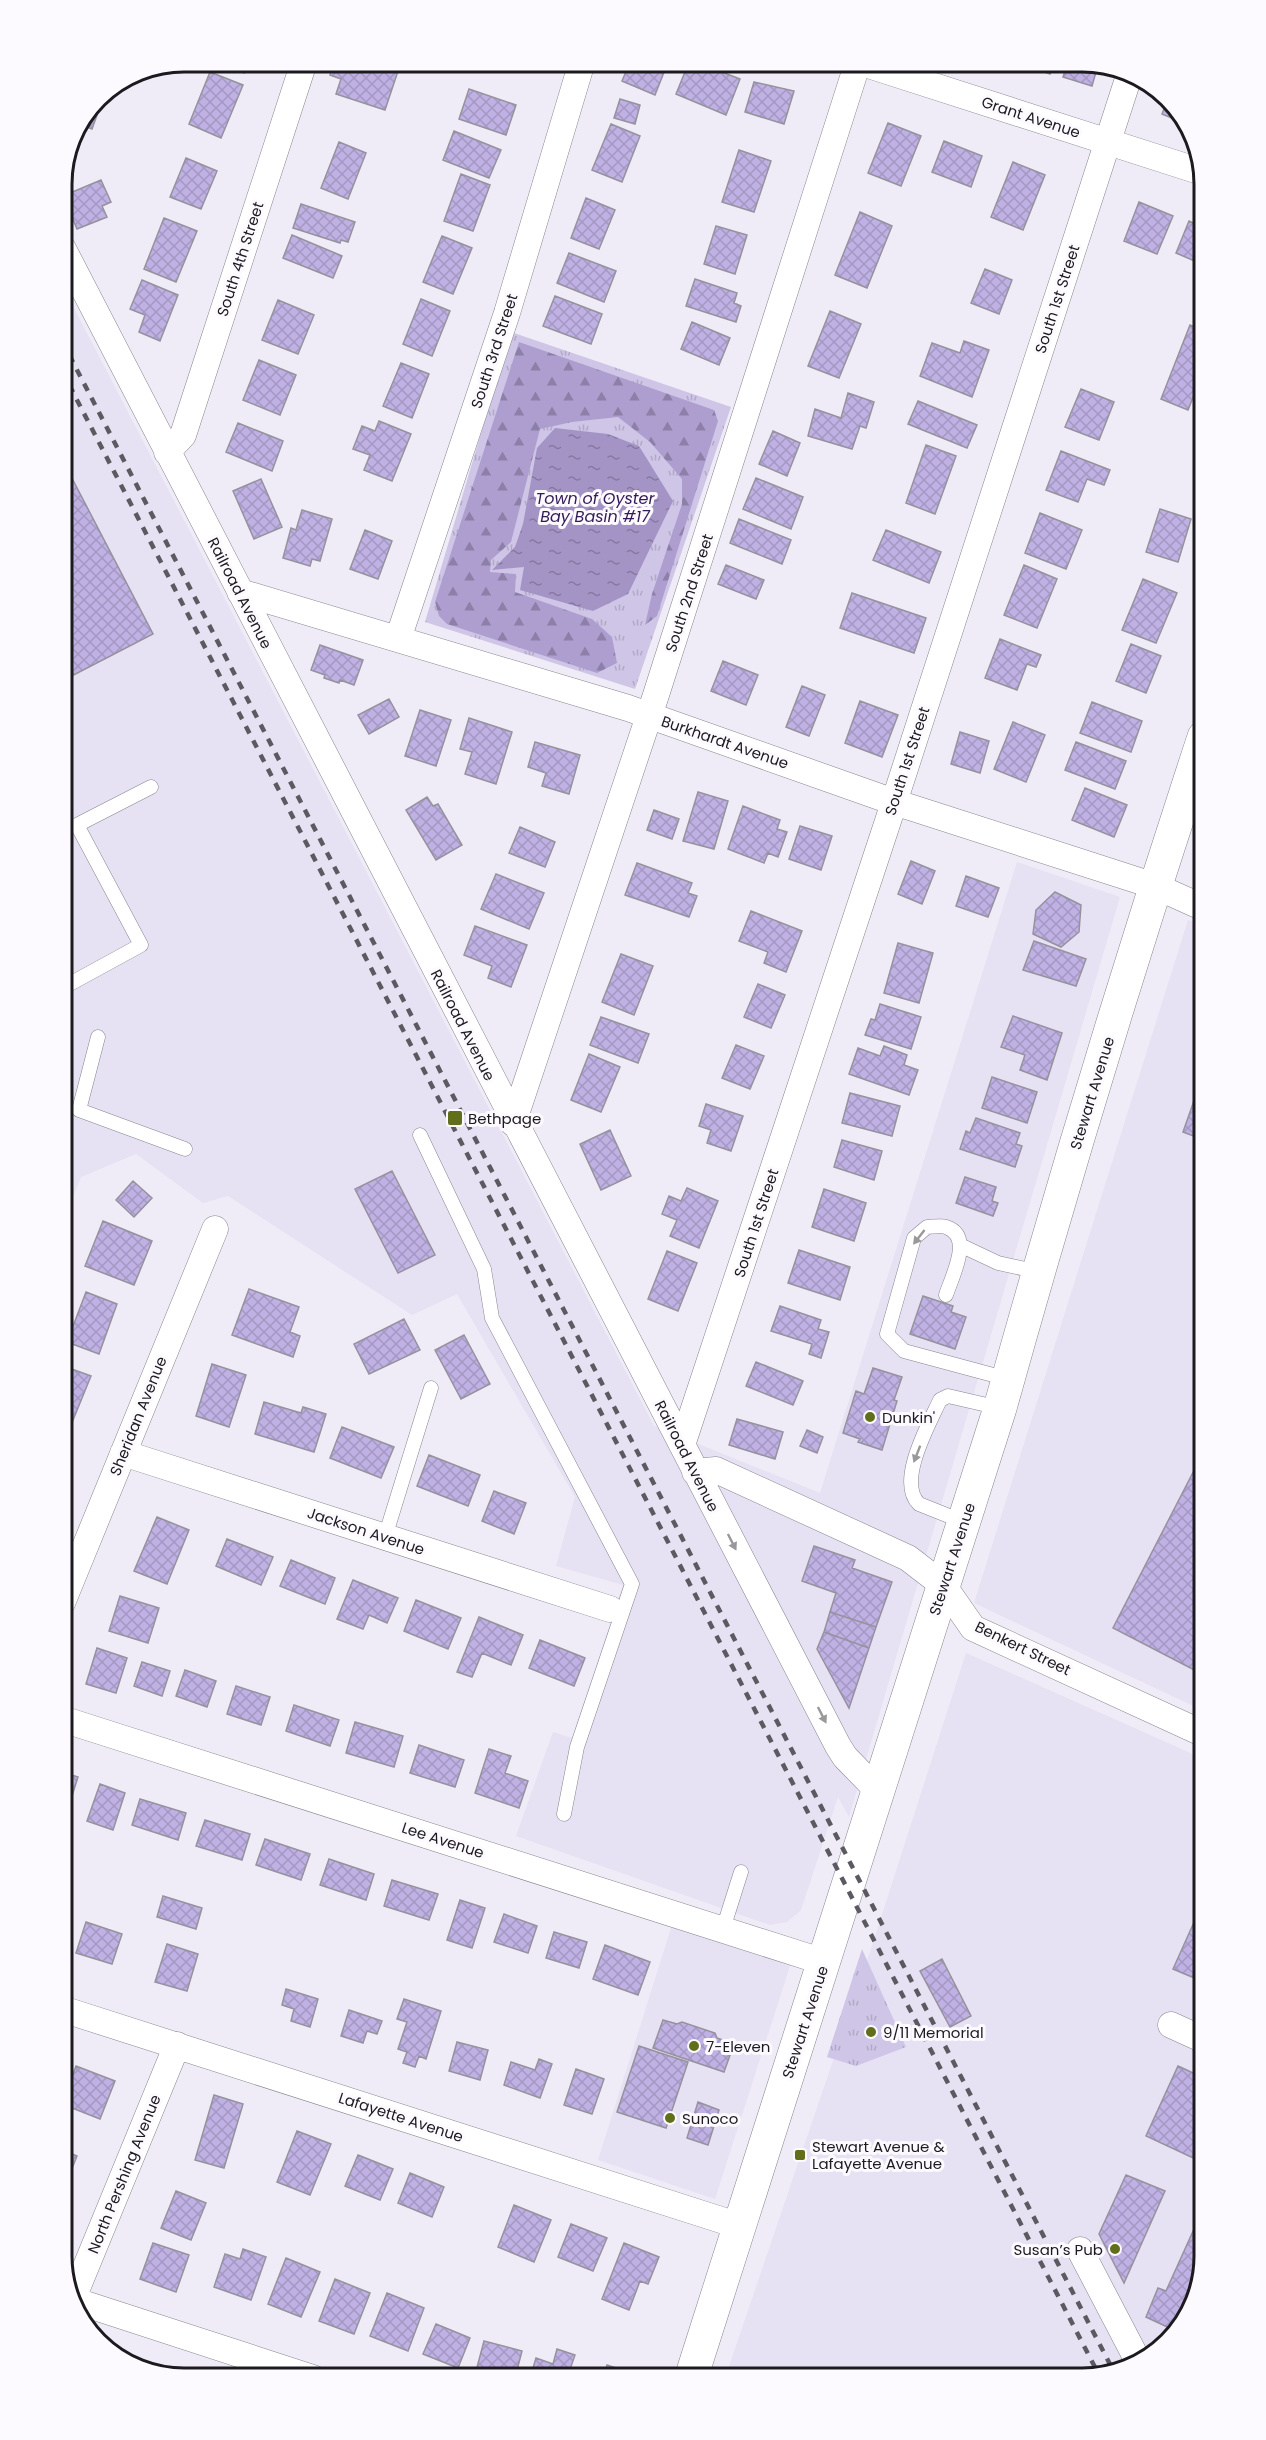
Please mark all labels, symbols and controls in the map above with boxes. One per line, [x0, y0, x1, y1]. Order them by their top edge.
street label: Grant Avenue [979, 91, 1083, 143]
street label: South 4th Street [212, 199, 268, 319]
street label: South 1st Street [1030, 242, 1084, 356]
street label: South 3rd Street [466, 291, 522, 411]
water label: Town of Oyster Bay Basin #17 [536, 487, 655, 528]
street label: South 2nd Street [660, 531, 718, 655]
street label: Railroad Avenue [203, 534, 277, 652]
street label: South 1st Street [880, 704, 934, 818]
street label: Burkhardt Avenue [659, 710, 791, 774]
street label: Railroad Avenue [426, 966, 500, 1084]
street label: Stewart Avenue [1065, 1034, 1119, 1152]
place label: Bethpage [468, 1108, 541, 1129]
marker: Bethpage [446, 1109, 464, 1127]
street label: South 1st Street [729, 1166, 783, 1280]
one-way arrow [913, 1229, 925, 1245]
street label: Sheridan Avenue [104, 1353, 172, 1479]
street label: Railroad Avenue [650, 1397, 724, 1515]
place label: Dunkin' [882, 1407, 935, 1428]
marker: Dunkin' [863, 1410, 877, 1424]
one-way arrow [912, 1445, 922, 1463]
street label: Stewart Avenue [924, 1500, 980, 1618]
street label: Jackson Avenue [305, 1502, 427, 1560]
one-way arrow [727, 1534, 737, 1551]
street label: Benkert Street [972, 1616, 1074, 1680]
one-way arrow [817, 1707, 827, 1724]
street label: Lee Avenue [399, 1817, 487, 1863]
street label: Stewart Avenue [777, 1963, 833, 2081]
place label: 9/11 Memorial [883, 2022, 984, 2043]
marker: 9/11 Memorial [864, 2025, 878, 2039]
place label: 7-Eleven [706, 2036, 770, 2057]
marker: 7-Eleven [687, 2039, 701, 2053]
street label: Lafayette Avenue [336, 2087, 466, 2147]
street label: North Pershing Avenue [83, 2091, 165, 2257]
place label: Sunoco [682, 2108, 738, 2129]
marker: Sunoco [663, 2111, 677, 2125]
place label: Stewart Avenue & Lafayette Avenue [812, 2136, 944, 2174]
marker: Stewart Avenue & Lafayette Avenue [793, 2148, 807, 2162]
place label: Susan’s Pub [1013, 2239, 1103, 2260]
marker: Susan’s Pub [1108, 2242, 1122, 2256]

